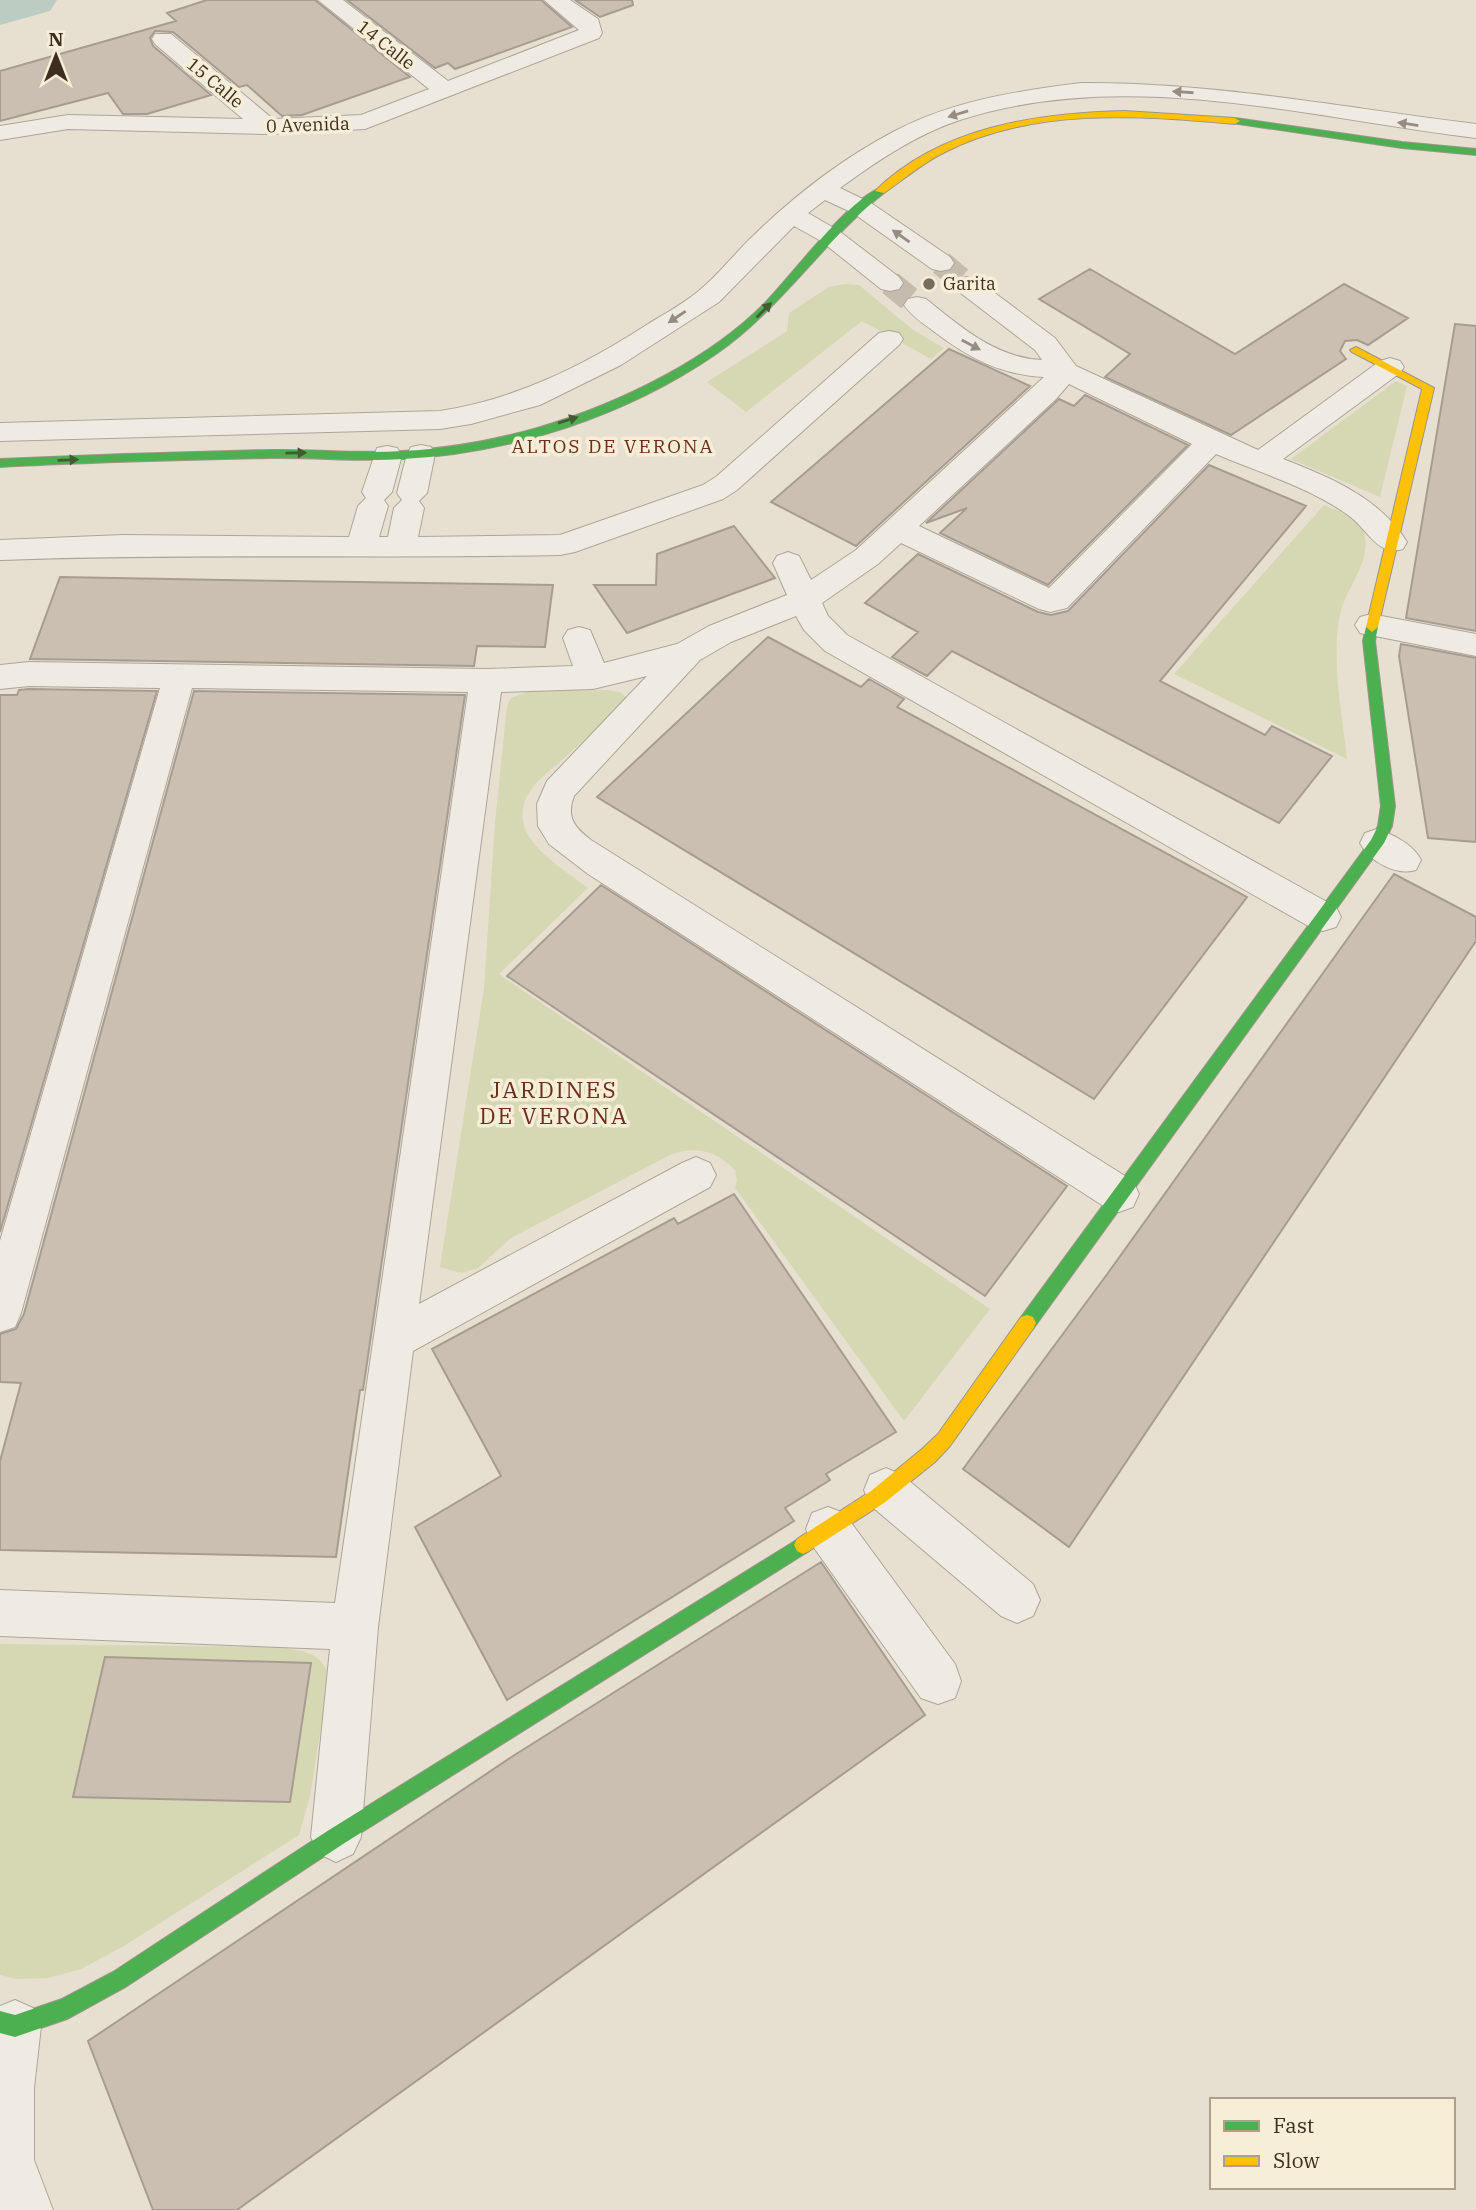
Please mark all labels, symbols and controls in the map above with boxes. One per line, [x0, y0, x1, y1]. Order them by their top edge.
street label: 14 Calle [353, 15, 420, 74]
north arrow [21, 21, 91, 91]
text: N [48, 27, 64, 51]
street label: 15 Calle [182, 52, 249, 113]
one-way arrow [1172, 86, 1194, 97]
one-way arrow [947, 109, 968, 119]
street label: 0 Avenida [266, 112, 350, 137]
one-way arrow [1397, 118, 1419, 129]
one-way arrow [892, 230, 911, 243]
place label: Garita [943, 272, 996, 295]
marker: Garita [921, 276, 937, 292]
one-way arrow [756, 301, 773, 318]
one-way arrow [668, 310, 687, 323]
one-way arrow [962, 339, 981, 351]
one-way arrow [558, 415, 579, 425]
district label: ALTOS DE VERONA [511, 434, 715, 458]
one-way arrow [285, 447, 307, 459]
one-way arrow [57, 454, 79, 465]
district label: JARDINES DE VERONA [479, 1074, 629, 1130]
legend [1210, 2098, 1455, 2189]
text: Fast [1273, 2111, 1314, 2139]
text: Slow [1273, 2146, 1320, 2174]

